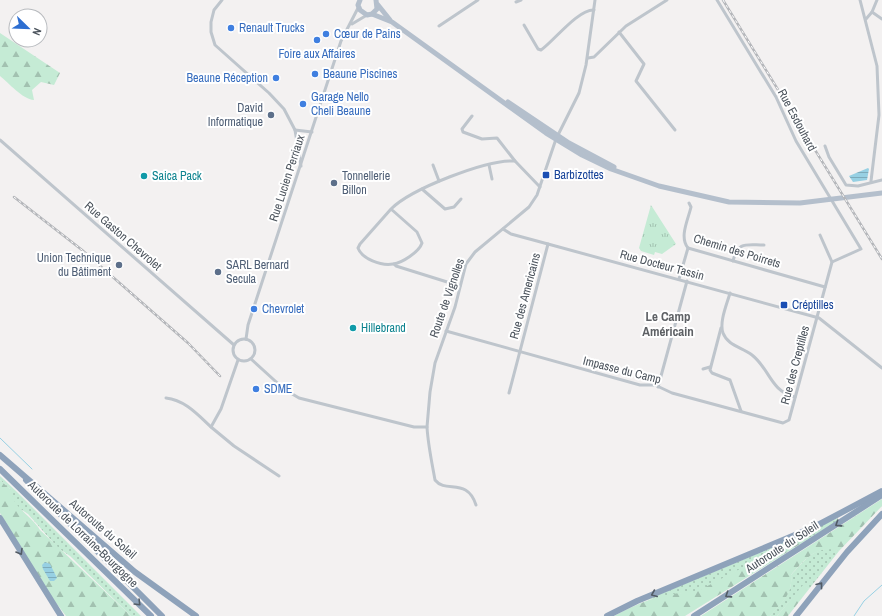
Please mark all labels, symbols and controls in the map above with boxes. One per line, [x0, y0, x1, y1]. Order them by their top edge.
north arrow [8, 8, 48, 48]
place label: Renault Trucks [239, 20, 305, 36]
marker: Renault Trucks [226, 23, 236, 33]
text: N [29, 26, 45, 38]
place label: Cœur de Pains [334, 26, 401, 42]
marker: Cœur de Pains [321, 29, 331, 39]
marker: Foire aux Affaires [312, 35, 322, 45]
place label: Foire aux Affaires [278, 46, 356, 62]
place label: Beaune Piscines [323, 66, 397, 82]
marker: Beaune Piscines [310, 69, 320, 79]
place label: Beaune Réception [186, 70, 268, 86]
marker: Beaune Réception [271, 73, 281, 83]
street label: Rue Esdouhard [774, 86, 820, 154]
place label: Garage Nello Cheli Beaune [311, 89, 371, 119]
marker: Garage Nello Cheli Beaune [298, 99, 308, 109]
place label: David Informatique [208, 100, 263, 130]
marker: David Informatique [266, 110, 276, 120]
street label: Rue Lucien Perriaux [265, 133, 309, 223]
place label: Barbizottes [554, 167, 604, 183]
place label: Saica Pack [152, 168, 202, 184]
place label: Tonnellerie Billon [342, 168, 390, 198]
marker: Barbizottes [541, 170, 551, 180]
marker: Saica Pack [139, 171, 149, 181]
marker: Tonnellerie Billon [329, 178, 339, 188]
street label: Rue Gaston Chevrolet [81, 198, 165, 274]
street label: Chemin des Poirrets [692, 230, 783, 272]
street label: Rue Docteur Tassin [618, 246, 706, 284]
place label: Union Technique du Bâtiment [37, 250, 111, 280]
street label: Rue des Americains [506, 251, 544, 341]
street label: Route de Vignolles [426, 256, 468, 340]
place label: SARL Bernard Secula [226, 257, 289, 287]
marker: Union Technique du Bâtiment [114, 260, 124, 270]
marker: SARL Bernard Secula [213, 267, 223, 277]
place label: Créptilles [792, 297, 834, 313]
marker: Créptilles [779, 300, 789, 310]
place label: Chevrolet [262, 301, 304, 317]
marker: Chevrolet [249, 304, 259, 314]
district label: Le Camp Américain [642, 308, 694, 340]
place label: Hillebrand [361, 320, 406, 336]
marker: Hillebrand [348, 323, 358, 333]
street label: Rue des Creptilles [777, 324, 813, 406]
street label: Impasse du Camp [581, 353, 663, 387]
place label: SDME [264, 381, 292, 397]
marker: SDME [251, 384, 261, 394]
street label: Autoroute de Lorraine-Bourgogne [24, 476, 141, 591]
street label: Autoroute du Soleil [65, 495, 140, 562]
street label: Autoroute du Soleil [742, 517, 821, 577]
one-way arrow [835, 519, 842, 526]
one-way arrow [16, 548, 23, 555]
one-way arrow [815, 583, 822, 590]
one-way arrow [650, 589, 658, 597]
one-way arrow [726, 590, 733, 597]
one-way arrow [133, 598, 141, 606]

